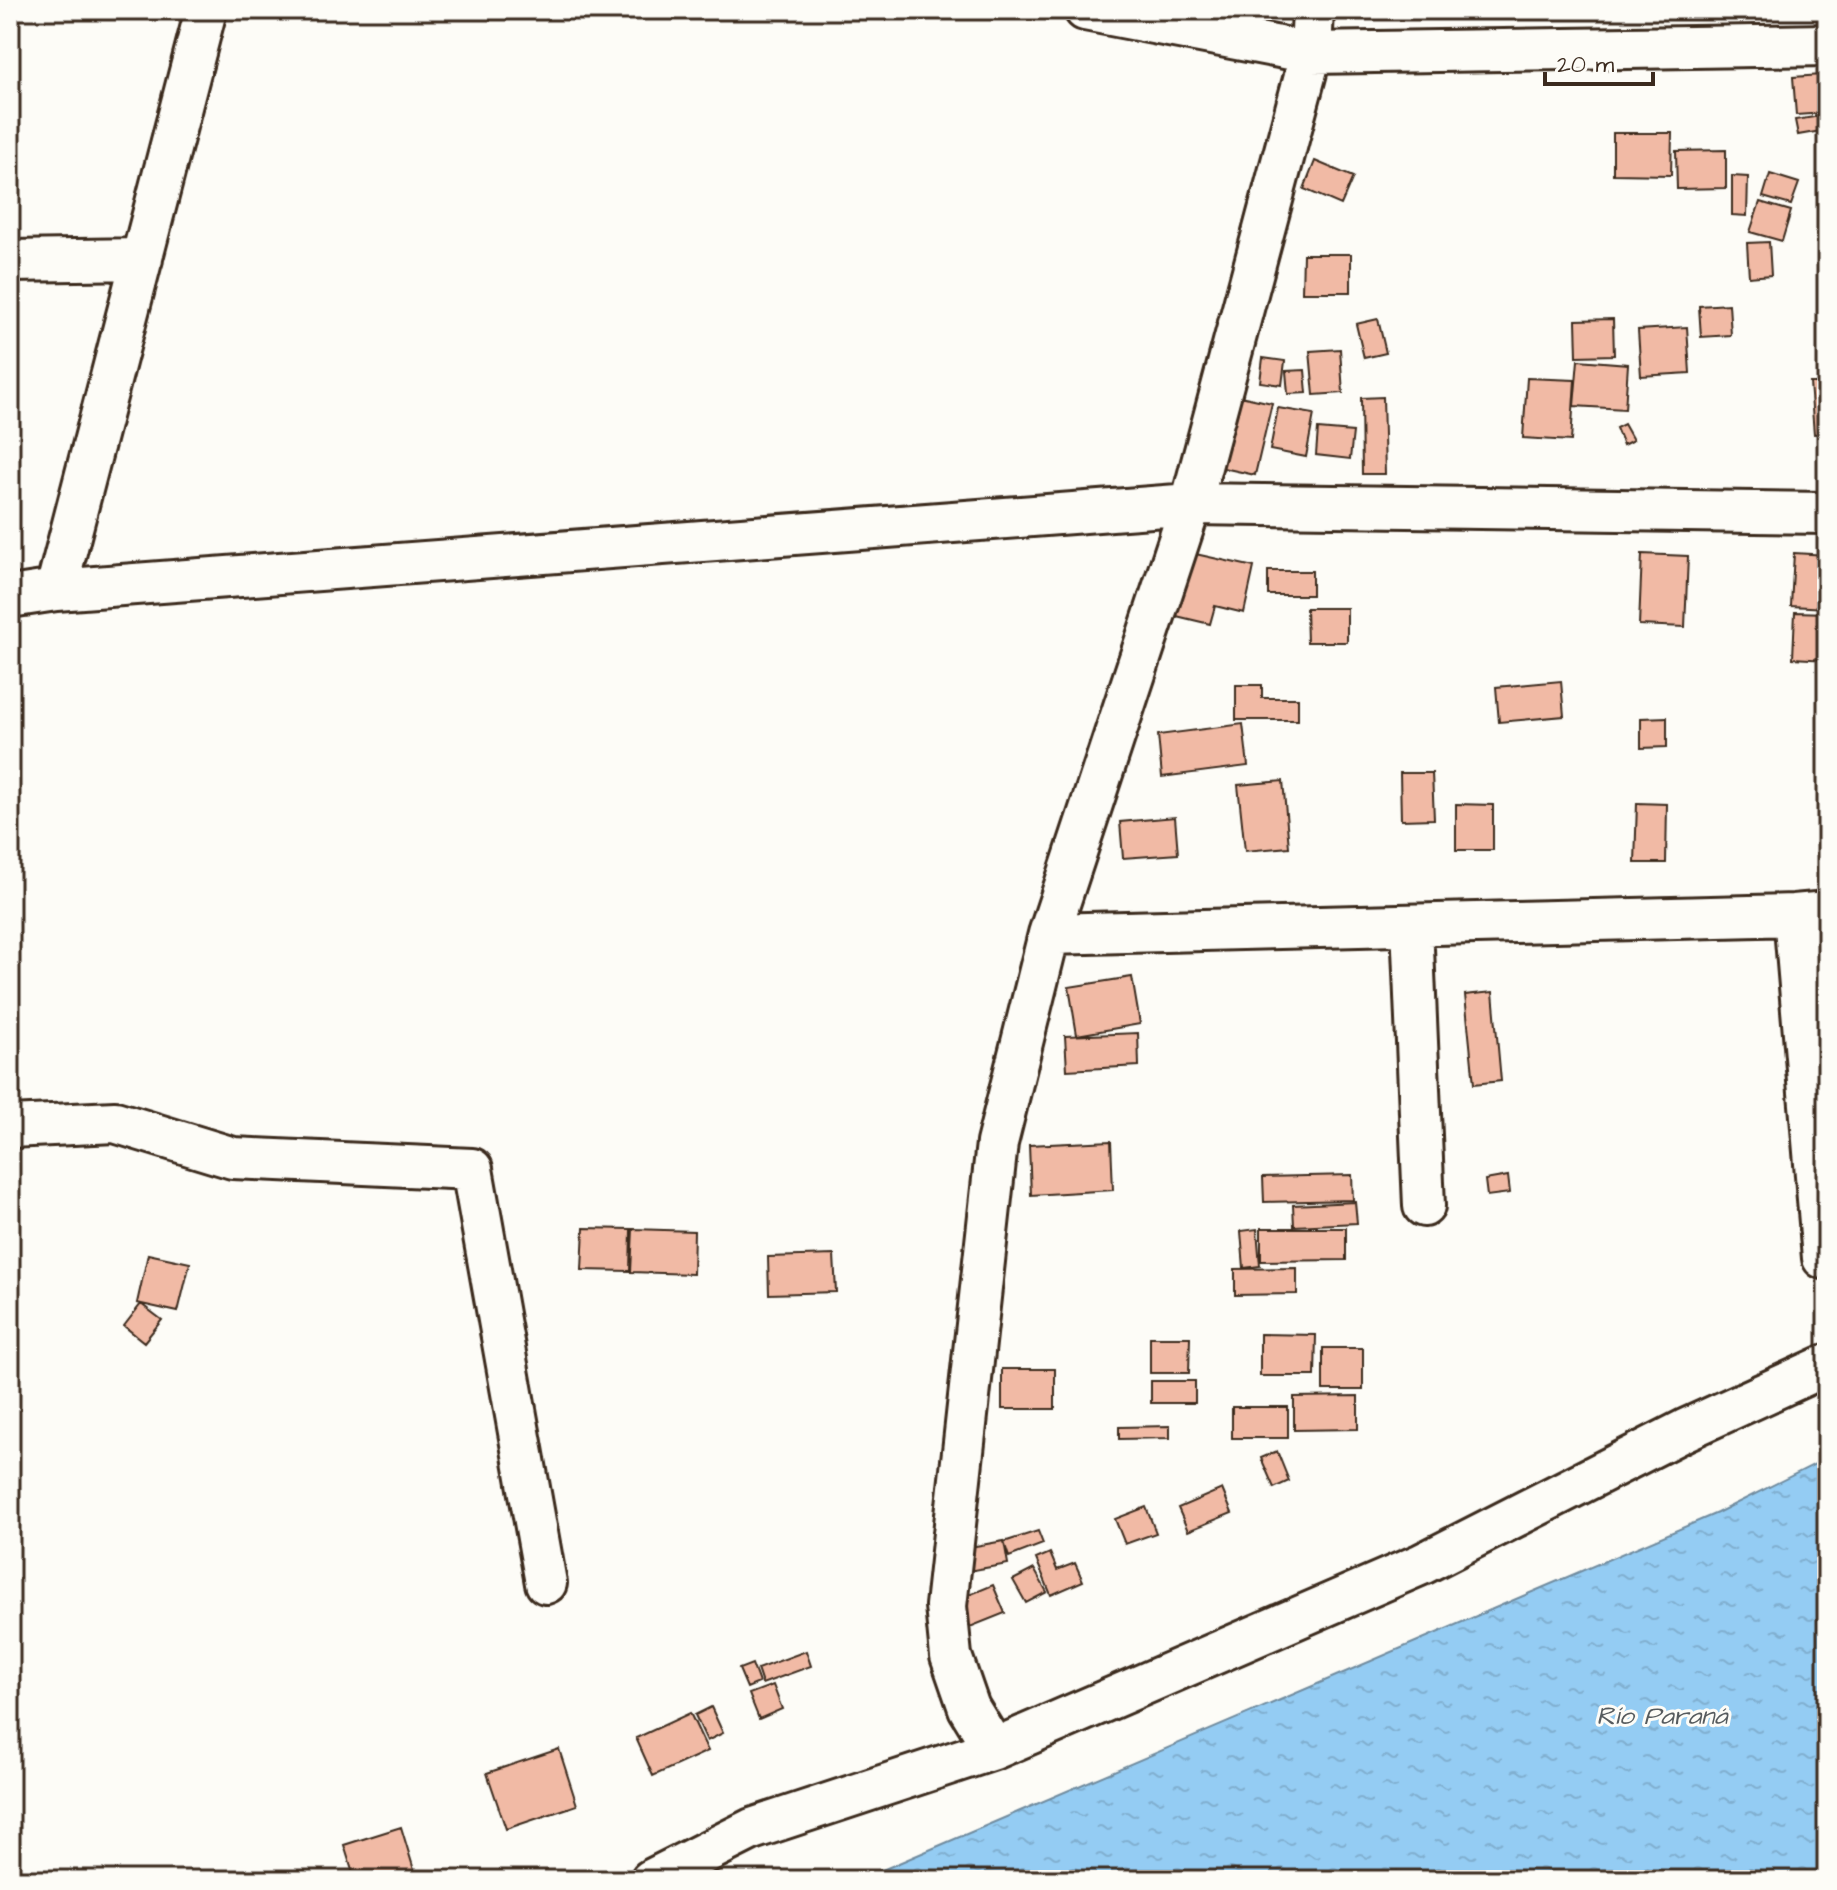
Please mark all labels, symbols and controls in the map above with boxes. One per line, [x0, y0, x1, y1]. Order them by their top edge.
scale bar [1545, 36, 1653, 86]
text: 20 m [1557, 48, 1614, 82]
water label: Río Paraná [1596, 1698, 1729, 1734]

